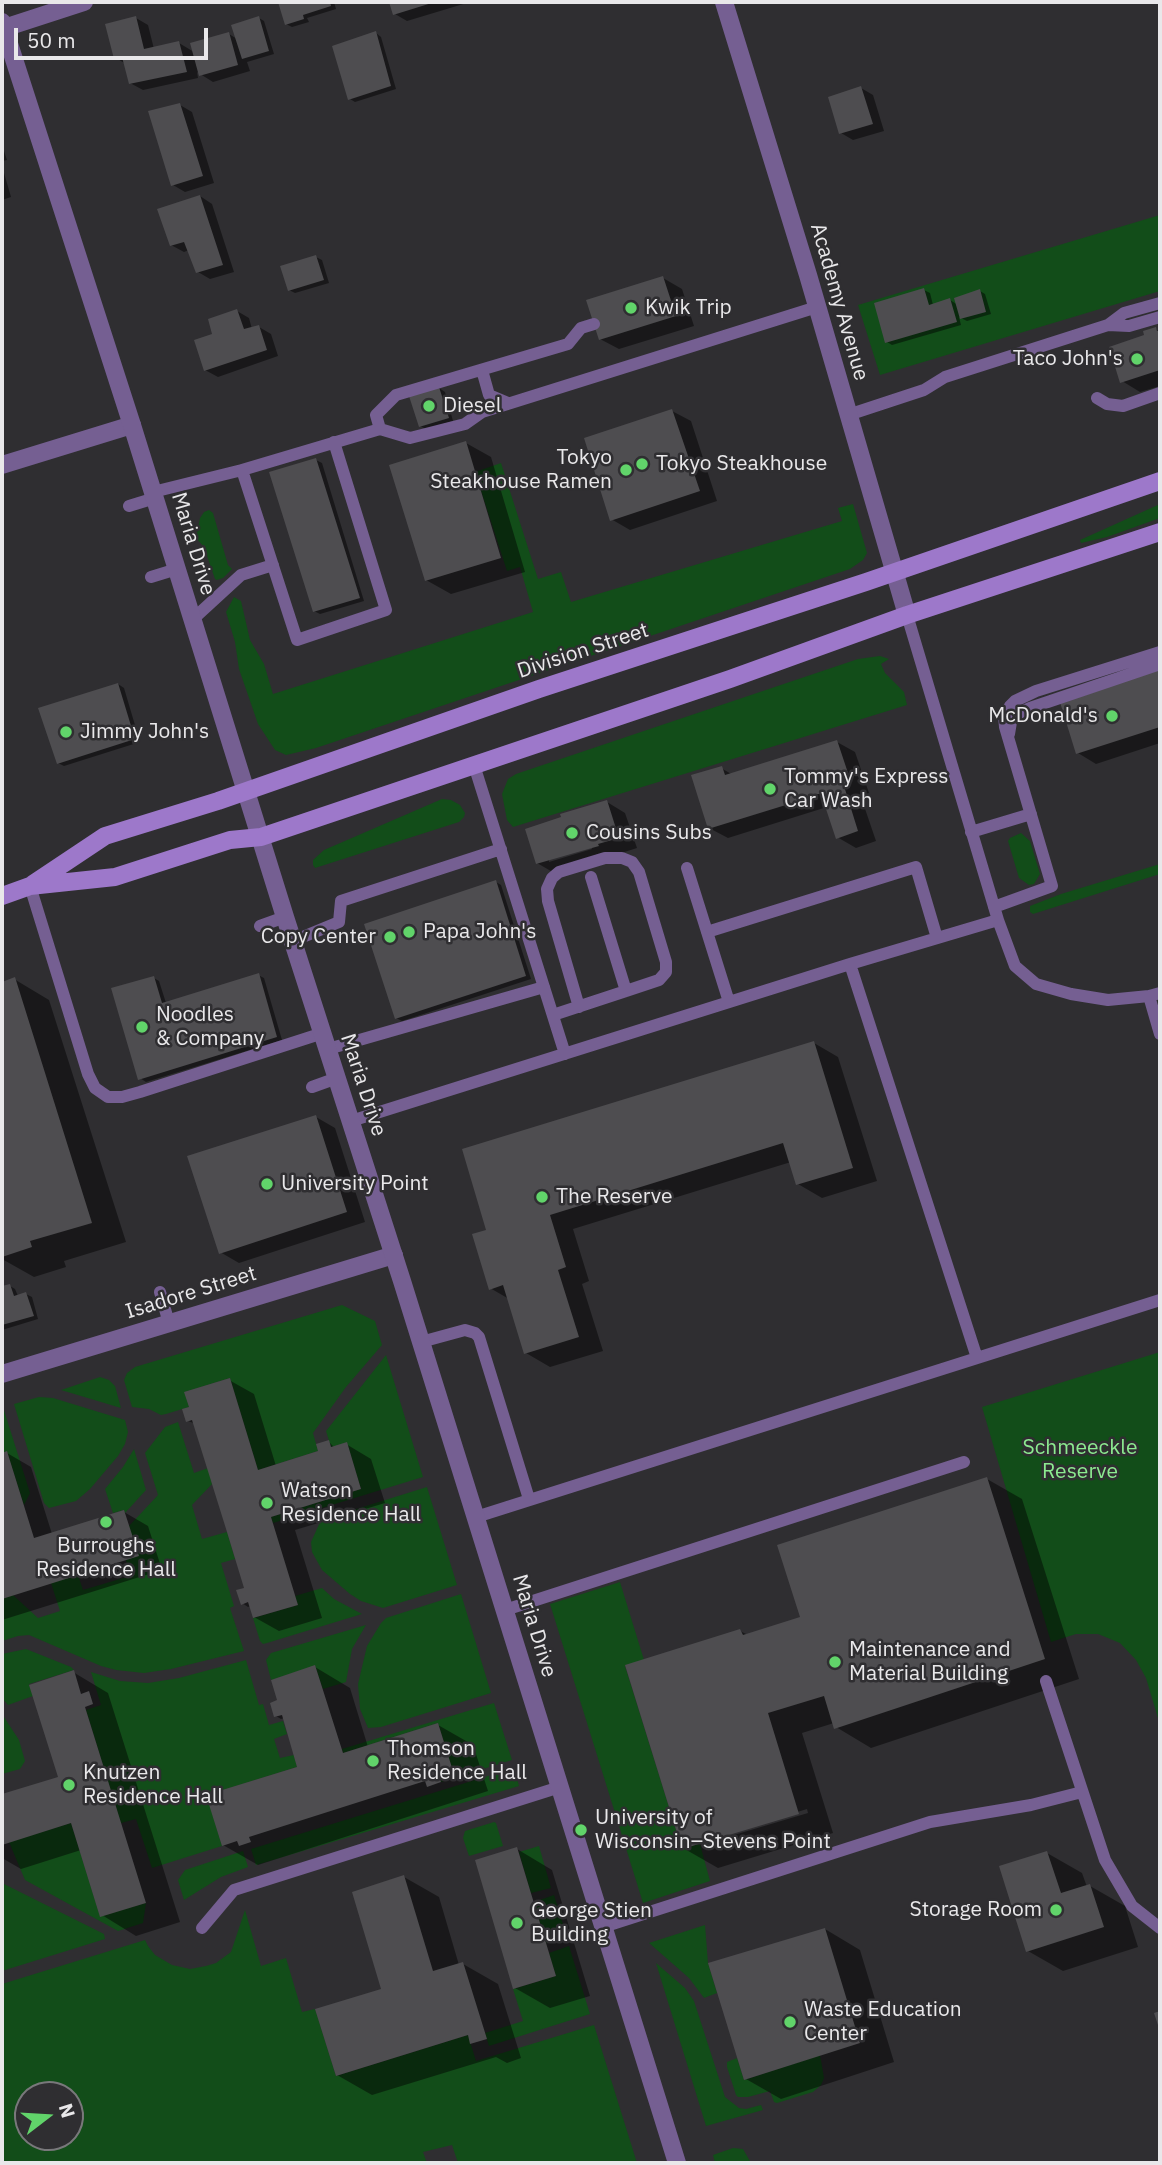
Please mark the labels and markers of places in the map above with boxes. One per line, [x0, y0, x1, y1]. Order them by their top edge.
place label: Kwik Trip [645, 295, 732, 321]
marker: Kwik Trip [623, 300, 639, 316]
place label: Taco John's [1013, 346, 1123, 372]
marker: Taco John's [1129, 351, 1145, 367]
place label: Diesel [443, 393, 501, 419]
marker: Diesel [421, 398, 437, 414]
place label: Tokyo Steakhouse Ramen [430, 445, 612, 495]
place label: Tokyo Steakhouse [656, 451, 827, 477]
marker: Tokyo Steakhouse [634, 456, 650, 472]
marker: Tokyo Steakhouse Ramen [618, 462, 634, 478]
place label: McDonald's [988, 703, 1098, 729]
marker: McDonald's [1104, 708, 1120, 724]
place label: Jimmy John's [80, 719, 209, 745]
marker: Jimmy John's [58, 724, 74, 740]
place label: Tommy's Express Car Wash [784, 764, 949, 814]
marker: Tommy's Express Car Wash [762, 781, 778, 797]
place label: Cousins Subs [586, 820, 712, 846]
marker: Cousins Subs [564, 825, 580, 841]
place label: Papa John's [423, 919, 536, 945]
place label: Copy Center [261, 924, 376, 950]
marker: Papa John's [401, 924, 417, 940]
marker: Copy Center [382, 929, 398, 945]
place label: Noodles & Company [156, 1002, 264, 1052]
marker: Noodles & Company [134, 1019, 150, 1035]
place label: University Point [281, 1171, 429, 1197]
marker: University Point [259, 1176, 275, 1192]
place label: The Reserve [556, 1184, 672, 1210]
marker: The Reserve [534, 1189, 550, 1205]
place label: Watson Residence Hall [281, 1478, 421, 1528]
marker: Watson Residence Hall [259, 1495, 275, 1511]
marker: Burroughs Residence Hall [98, 1514, 114, 1530]
place label: Burroughs Residence Hall [36, 1533, 176, 1583]
place label: Maintenance and Material Building [849, 1637, 1011, 1687]
marker: Maintenance and Material Building [827, 1654, 843, 1670]
place label: Thomson Residence Hall [387, 1736, 527, 1786]
marker: Thomson Residence Hall [365, 1753, 381, 1769]
place label: Knutzen Residence Hall [83, 1760, 223, 1810]
marker: Knutzen Residence Hall [61, 1777, 77, 1793]
place label: University of Wisconsin–Stevens Point [595, 1805, 831, 1855]
marker: University of Wisconsin–Stevens Point [573, 1822, 589, 1838]
place label: Storage Room [909, 1897, 1042, 1923]
place label: George Stien Building [531, 1898, 652, 1948]
marker: Storage Room [1048, 1902, 1064, 1918]
marker: George Stien Building [509, 1915, 525, 1931]
place label: Waste Education Center [804, 1997, 962, 2047]
marker: Waste Education Center [782, 2014, 798, 2030]

